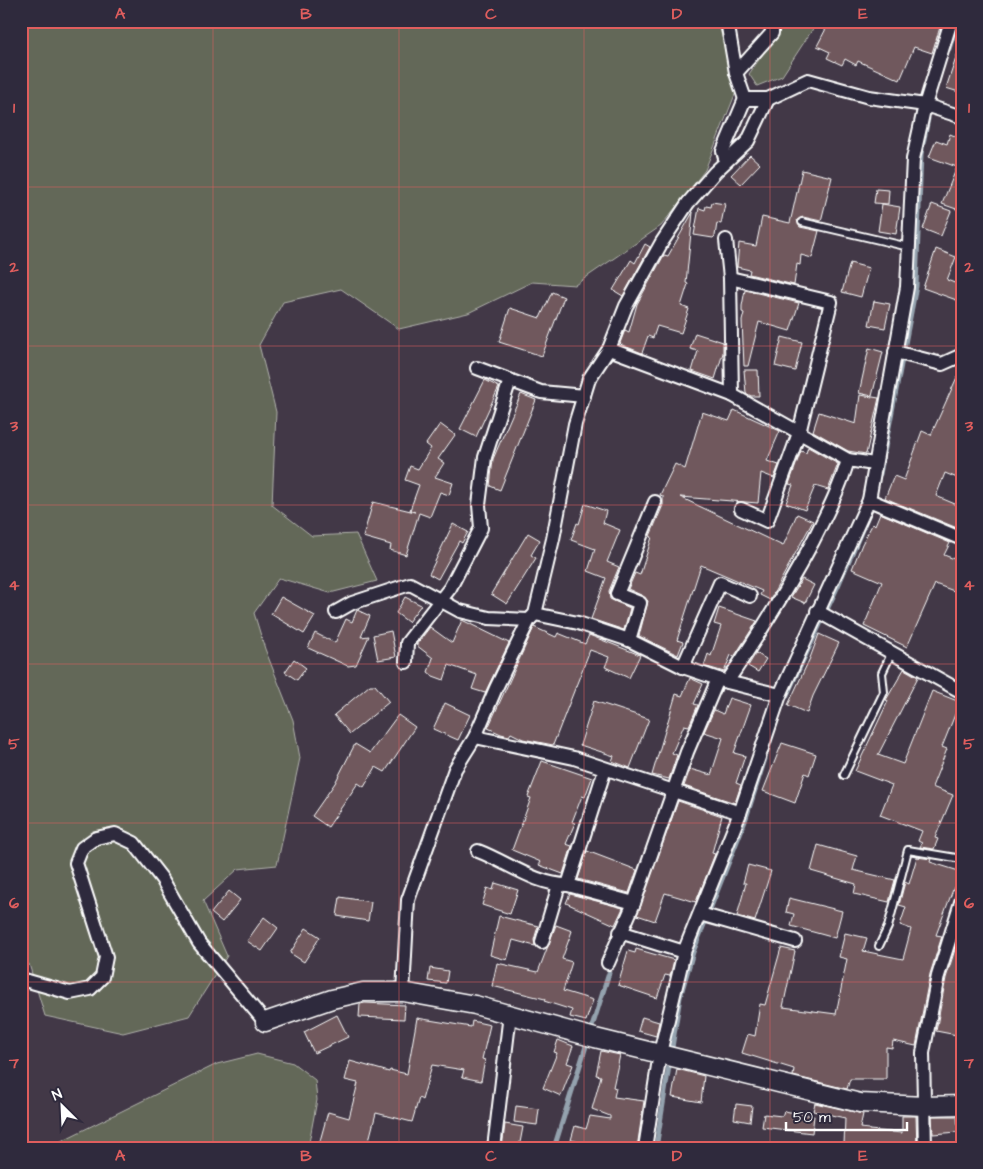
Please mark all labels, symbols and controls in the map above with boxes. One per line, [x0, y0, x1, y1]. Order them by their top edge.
text: A [115, 3, 126, 25]
text: B [300, 3, 312, 25]
text: C [485, 3, 497, 25]
text: D [672, 3, 683, 25]
text: E [858, 3, 868, 25]
text: 1 [13, 97, 16, 119]
text: 1 [968, 97, 971, 119]
text: 2 [8, 256, 19, 278]
text: 2 [963, 256, 974, 278]
text: 3 [9, 415, 19, 437]
text: 3 [964, 415, 974, 437]
text: 4 [9, 574, 20, 596]
text: 4 [964, 574, 975, 596]
text: 5 [8, 733, 20, 755]
text: 5 [963, 733, 975, 755]
text: 6 [9, 892, 19, 914]
text: 6 [964, 892, 974, 914]
text: 7 [8, 1052, 19, 1074]
text: 7 [963, 1052, 974, 1074]
north arrow [38, 1082, 88, 1132]
text: N [49, 1084, 65, 1106]
scale bar [786, 1099, 907, 1131]
text: 50 m [793, 1107, 831, 1128]
text: A [115, 1145, 126, 1167]
text: B [300, 1145, 312, 1167]
text: C [485, 1145, 497, 1167]
text: D [672, 1145, 683, 1167]
text: E [858, 1145, 868, 1167]

